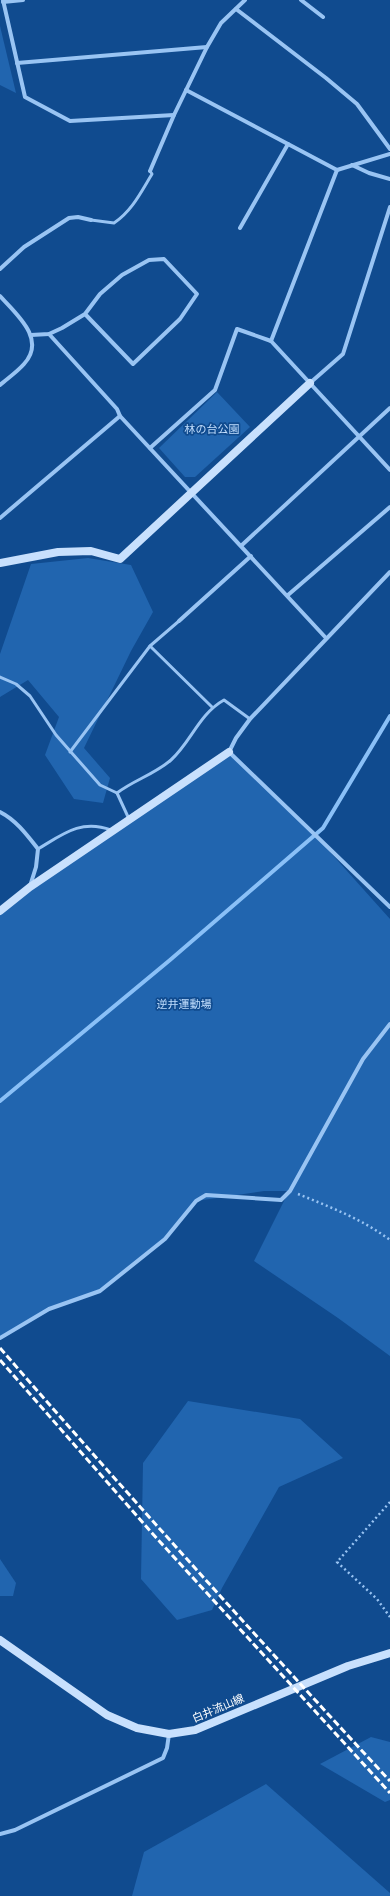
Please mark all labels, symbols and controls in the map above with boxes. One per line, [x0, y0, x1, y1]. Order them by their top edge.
park label: 林の台公園 [185, 421, 240, 436]
park label: 逆井運動場 [157, 996, 212, 1011]
street label: 白井流山線 [190, 1690, 246, 1725]

